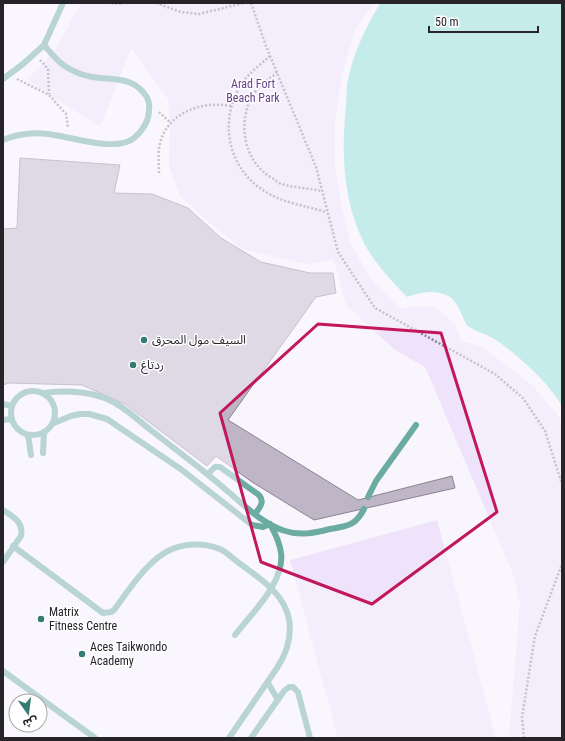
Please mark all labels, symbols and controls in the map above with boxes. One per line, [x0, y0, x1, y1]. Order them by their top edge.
scale bar [429, 8, 538, 34]
text: 50 m [435, 15, 459, 29]
park label: Arad Fort Beach Park [226, 77, 280, 105]
place label: السيف مول المحرق [152, 333, 246, 347]
marker: السيف مول المحرق [139, 335, 149, 345]
place label: ردتاغ [141, 358, 164, 374]
marker: ردتاغ [128, 360, 138, 370]
place label: Matrix Fitness Centre [49, 605, 118, 633]
marker: Matrix Fitness Centre [36, 614, 46, 624]
place label: Aces Taikwondo Academy [90, 640, 167, 668]
marker: Aces Taikwondo Academy [77, 649, 87, 659]
north arrow [8, 693, 48, 733]
text: ش [21, 714, 39, 730]

